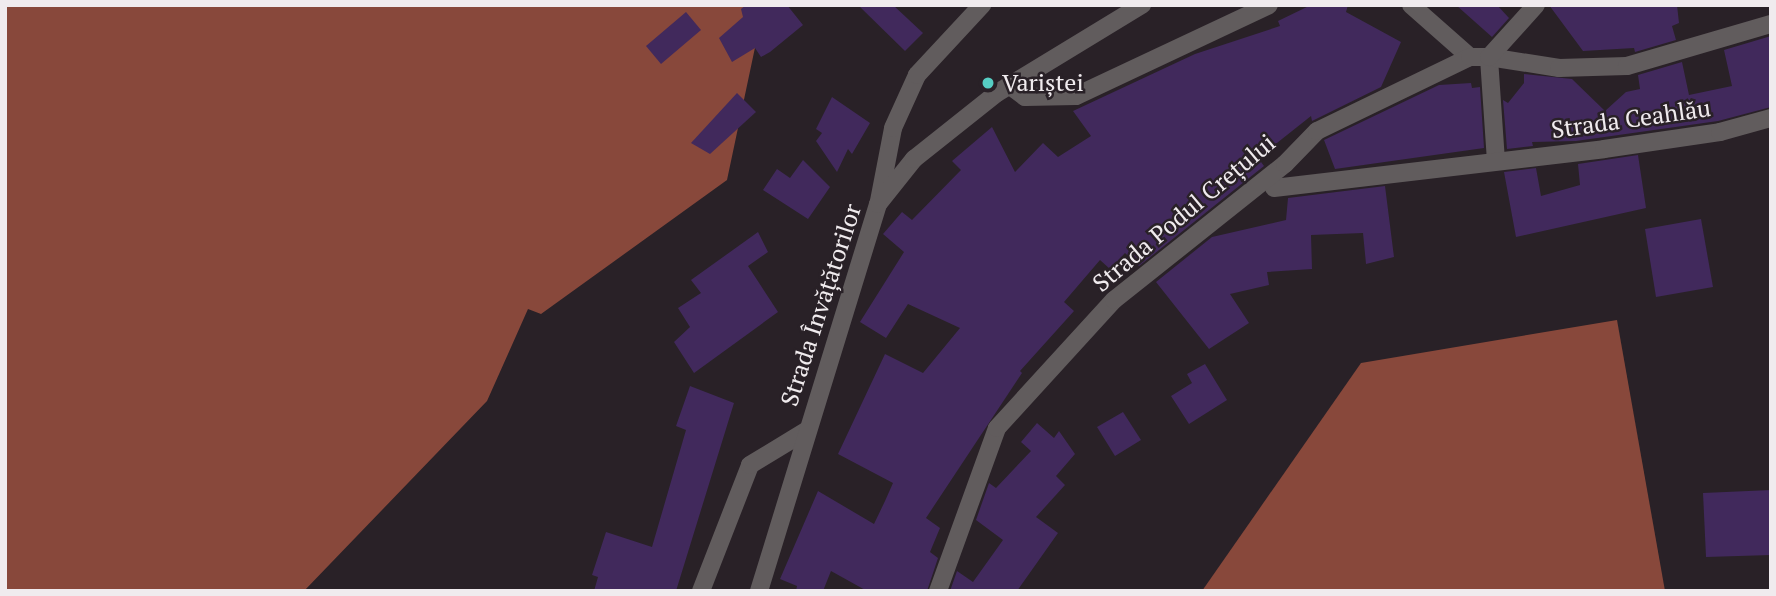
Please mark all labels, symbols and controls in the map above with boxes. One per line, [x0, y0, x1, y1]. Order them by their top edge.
place label: Variștei [1002, 69, 1084, 97]
marker: Variștei [980, 75, 996, 91]
street label: Strada Ceahlău [1549, 94, 1713, 144]
street label: Strada Podul Crețului [1087, 128, 1281, 298]
street label: Strada Învățătorilor [775, 200, 867, 410]

